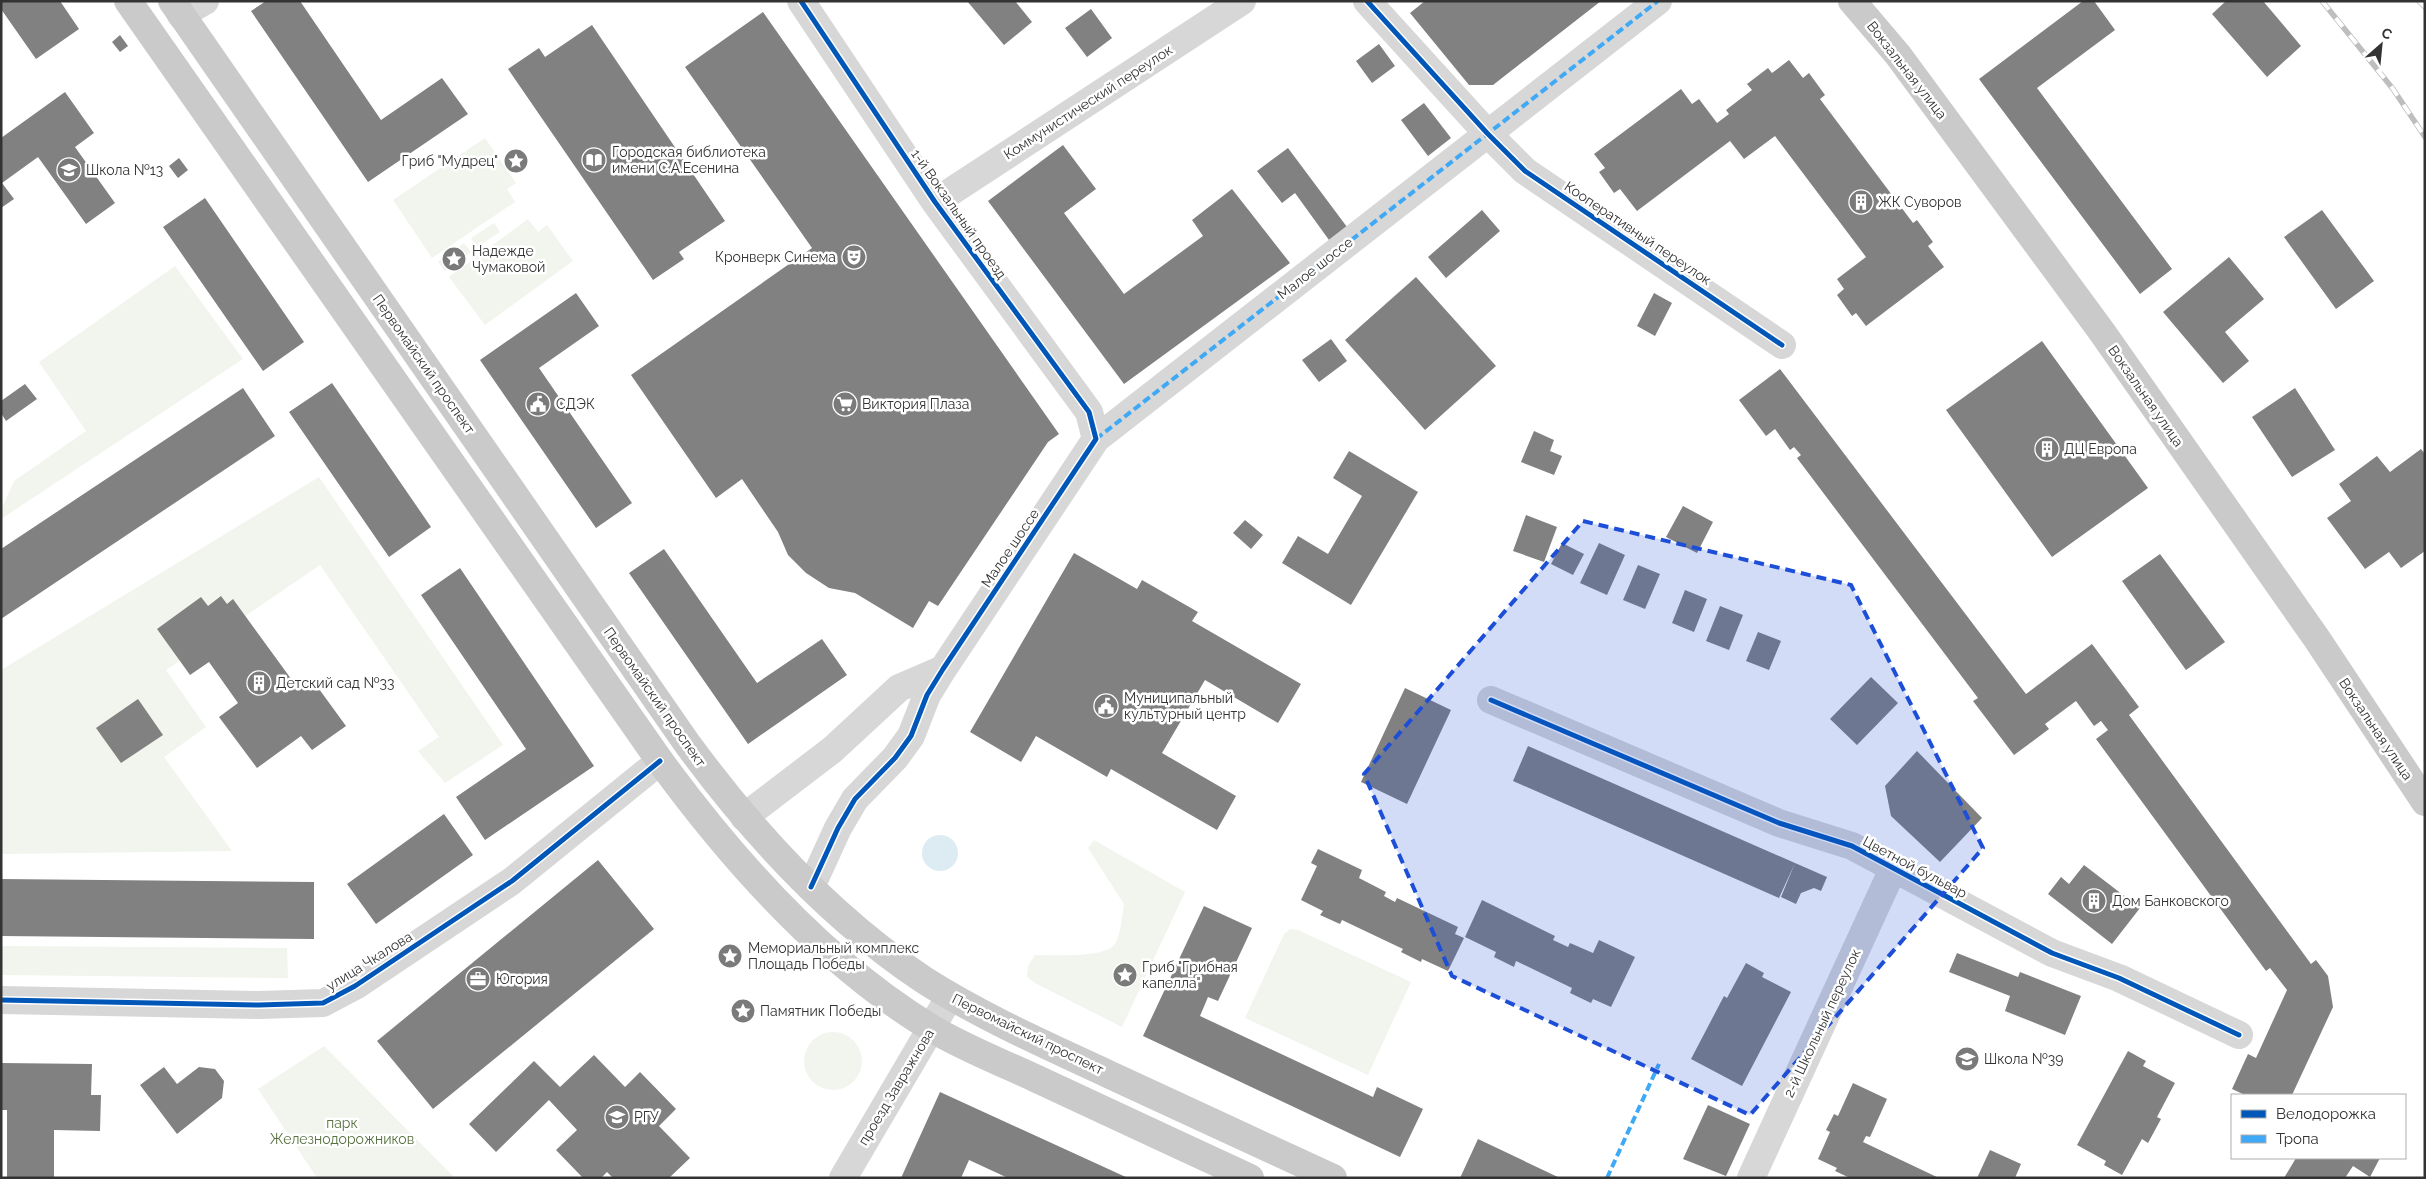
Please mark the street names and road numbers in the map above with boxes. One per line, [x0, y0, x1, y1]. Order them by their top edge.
street label: Вокзальная улица [1864, 18, 1950, 122]
street label: Коммунистический переулок [1001, 41, 1175, 163]
street label: 1-й Вокзальный проезд [908, 146, 1010, 282]
street label: Кооперативный переулок [1562, 178, 1714, 288]
street label: Малое шоссе [1274, 234, 1356, 302]
street label: Первомайский проспект [370, 291, 478, 437]
street label: Вокзальная улица [2105, 342, 2187, 450]
street label: Малое шоссе [978, 506, 1042, 590]
street label: Первомайский проспект [601, 624, 709, 770]
street label: Вокзальная улица [2336, 675, 2416, 783]
street label: Цветной бульвар [1860, 833, 1970, 901]
street label: улица Чкалова [323, 928, 415, 994]
street label: 2-й Школьный переулок [1781, 946, 1863, 1100]
street label: Первомайский проспект [950, 990, 1107, 1078]
street label: проезд Завражнова [855, 1026, 937, 1148]

